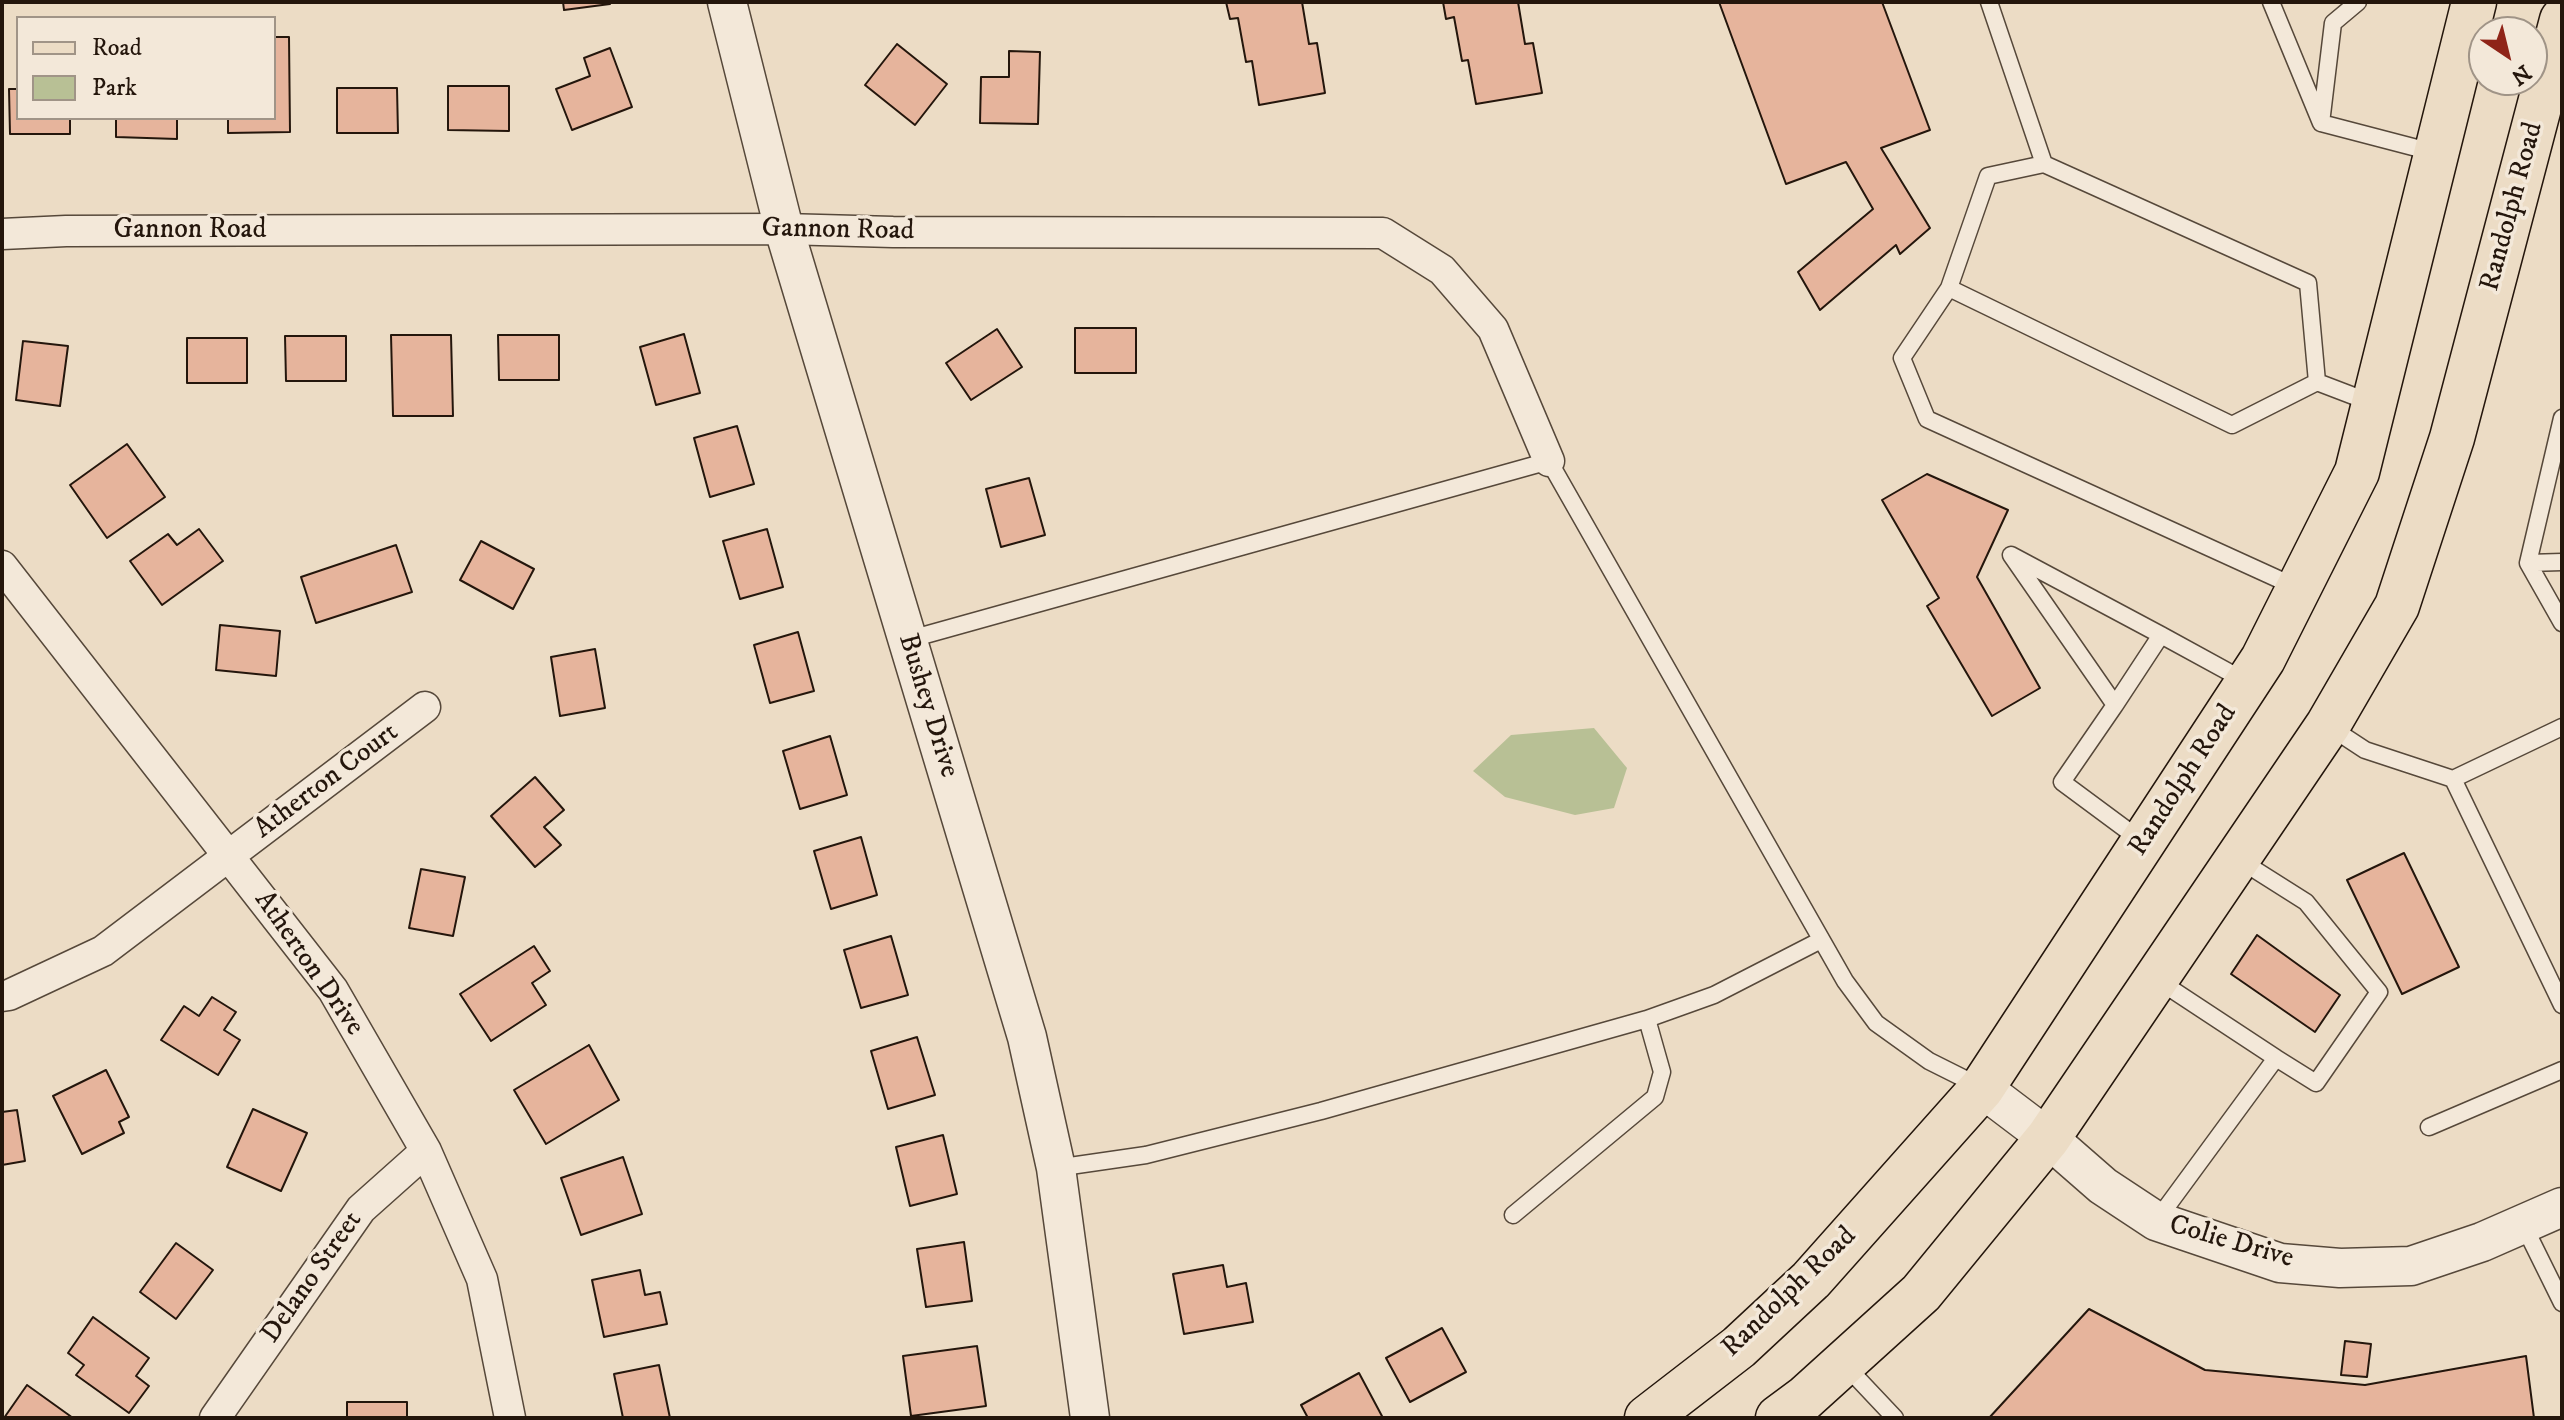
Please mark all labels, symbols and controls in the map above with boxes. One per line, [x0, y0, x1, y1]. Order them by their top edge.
legend [16, 16, 276, 120]
north arrow [2468, 16, 2548, 96]
text: Road [92, 33, 142, 63]
text: N [2506, 58, 2536, 91]
text: Park [92, 73, 137, 103]
street label: Randolph Road [2474, 119, 2552, 295]
street label: Gannon Road [761, 213, 915, 249]
street label: Gannon Road [114, 214, 266, 248]
street label: Bushey Drive [889, 630, 965, 782]
street label: Randolph Road [2123, 699, 2245, 863]
street label: Atherton Court [248, 717, 406, 847]
street label: Atherton Drive [246, 885, 370, 1043]
street label: Delano Street [255, 1206, 371, 1350]
street label: Colie Drive [2165, 1209, 2297, 1277]
street label: Randolph Road [1716, 1221, 1864, 1365]

